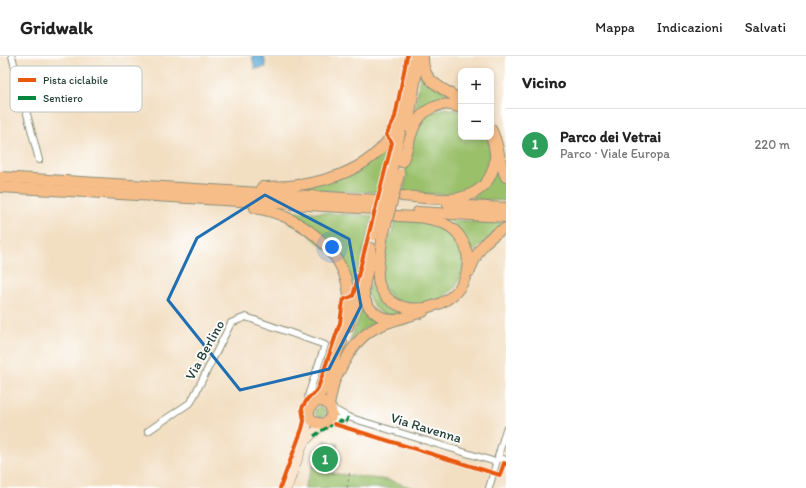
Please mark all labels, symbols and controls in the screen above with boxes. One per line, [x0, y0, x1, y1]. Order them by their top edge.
text: Gridwalk [20, 16, 93, 39]
text: Mappa [595, 19, 635, 36]
text: Indicazioni [657, 19, 723, 36]
text: Salvati [745, 19, 786, 36]
legend [10, 66, 142, 112]
map controls [458, 68, 494, 140]
button: + [458, 68, 494, 104]
text: Vicino [522, 72, 566, 92]
text: Pista ciclabile [43, 74, 108, 87]
text: Sentiero [43, 92, 83, 105]
button: − [458, 104, 494, 140]
text: Parco dei Vetrai [560, 128, 661, 146]
text: 1 [532, 137, 538, 152]
text: 220 m [754, 137, 790, 152]
text: Parco · Viale Europa [560, 146, 670, 161]
your location [322, 237, 342, 257]
street label: Via Berlino [182, 317, 228, 383]
street label: Via Ravenna [388, 409, 464, 447]
pin: 1 [312, 444, 338, 474]

